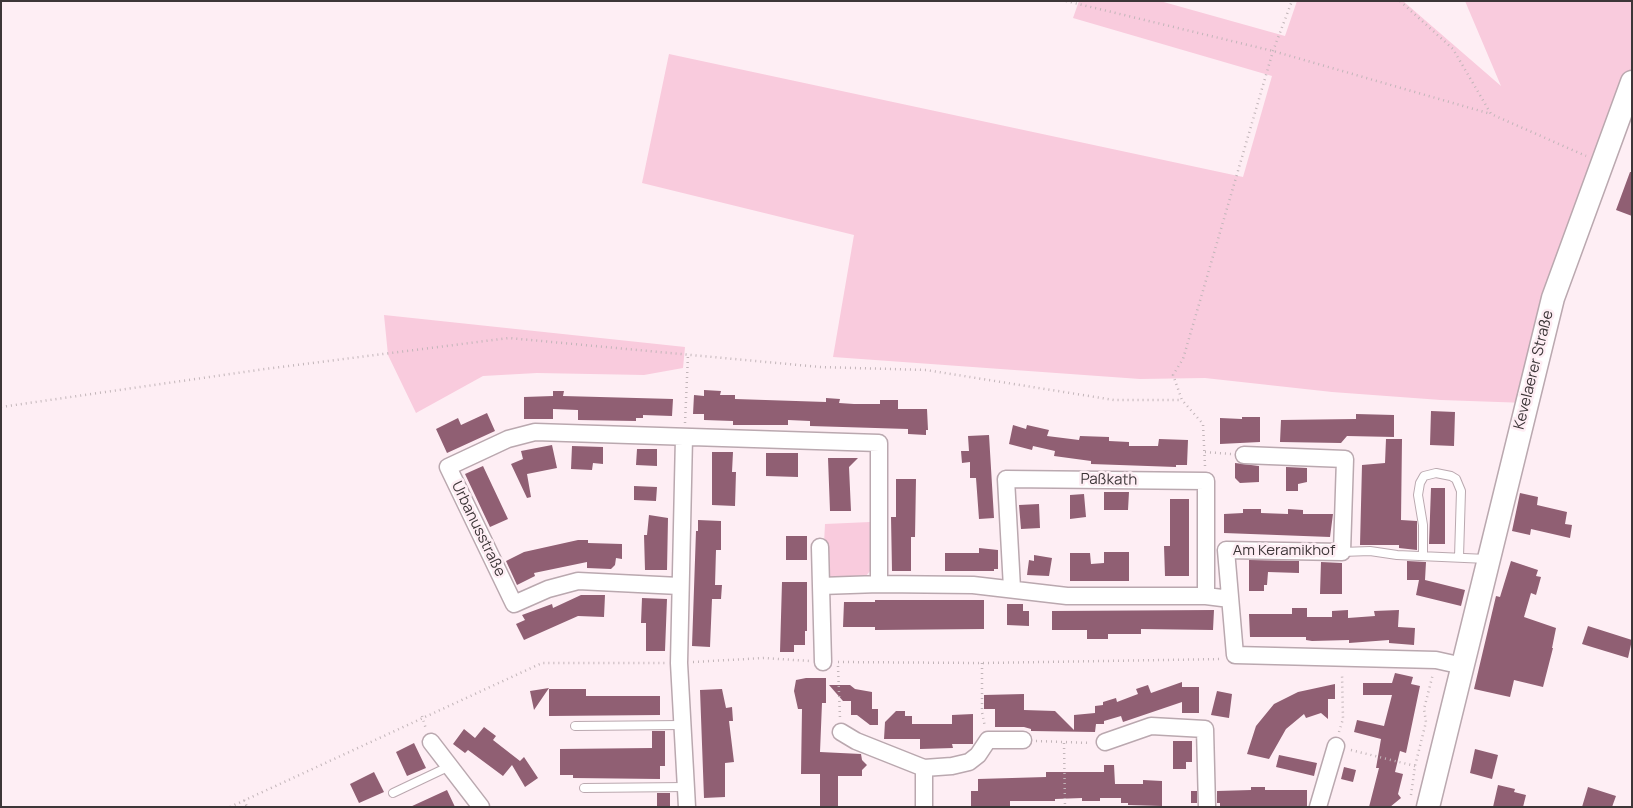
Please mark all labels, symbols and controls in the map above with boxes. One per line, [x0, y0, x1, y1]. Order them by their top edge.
street label: Kevelaerer Straße [1510, 308, 1558, 432]
street label: Paßkath [1080, 471, 1138, 489]
street label: Urbanusstraße [447, 478, 509, 580]
street label: Am Keramikhof [1233, 542, 1335, 560]

